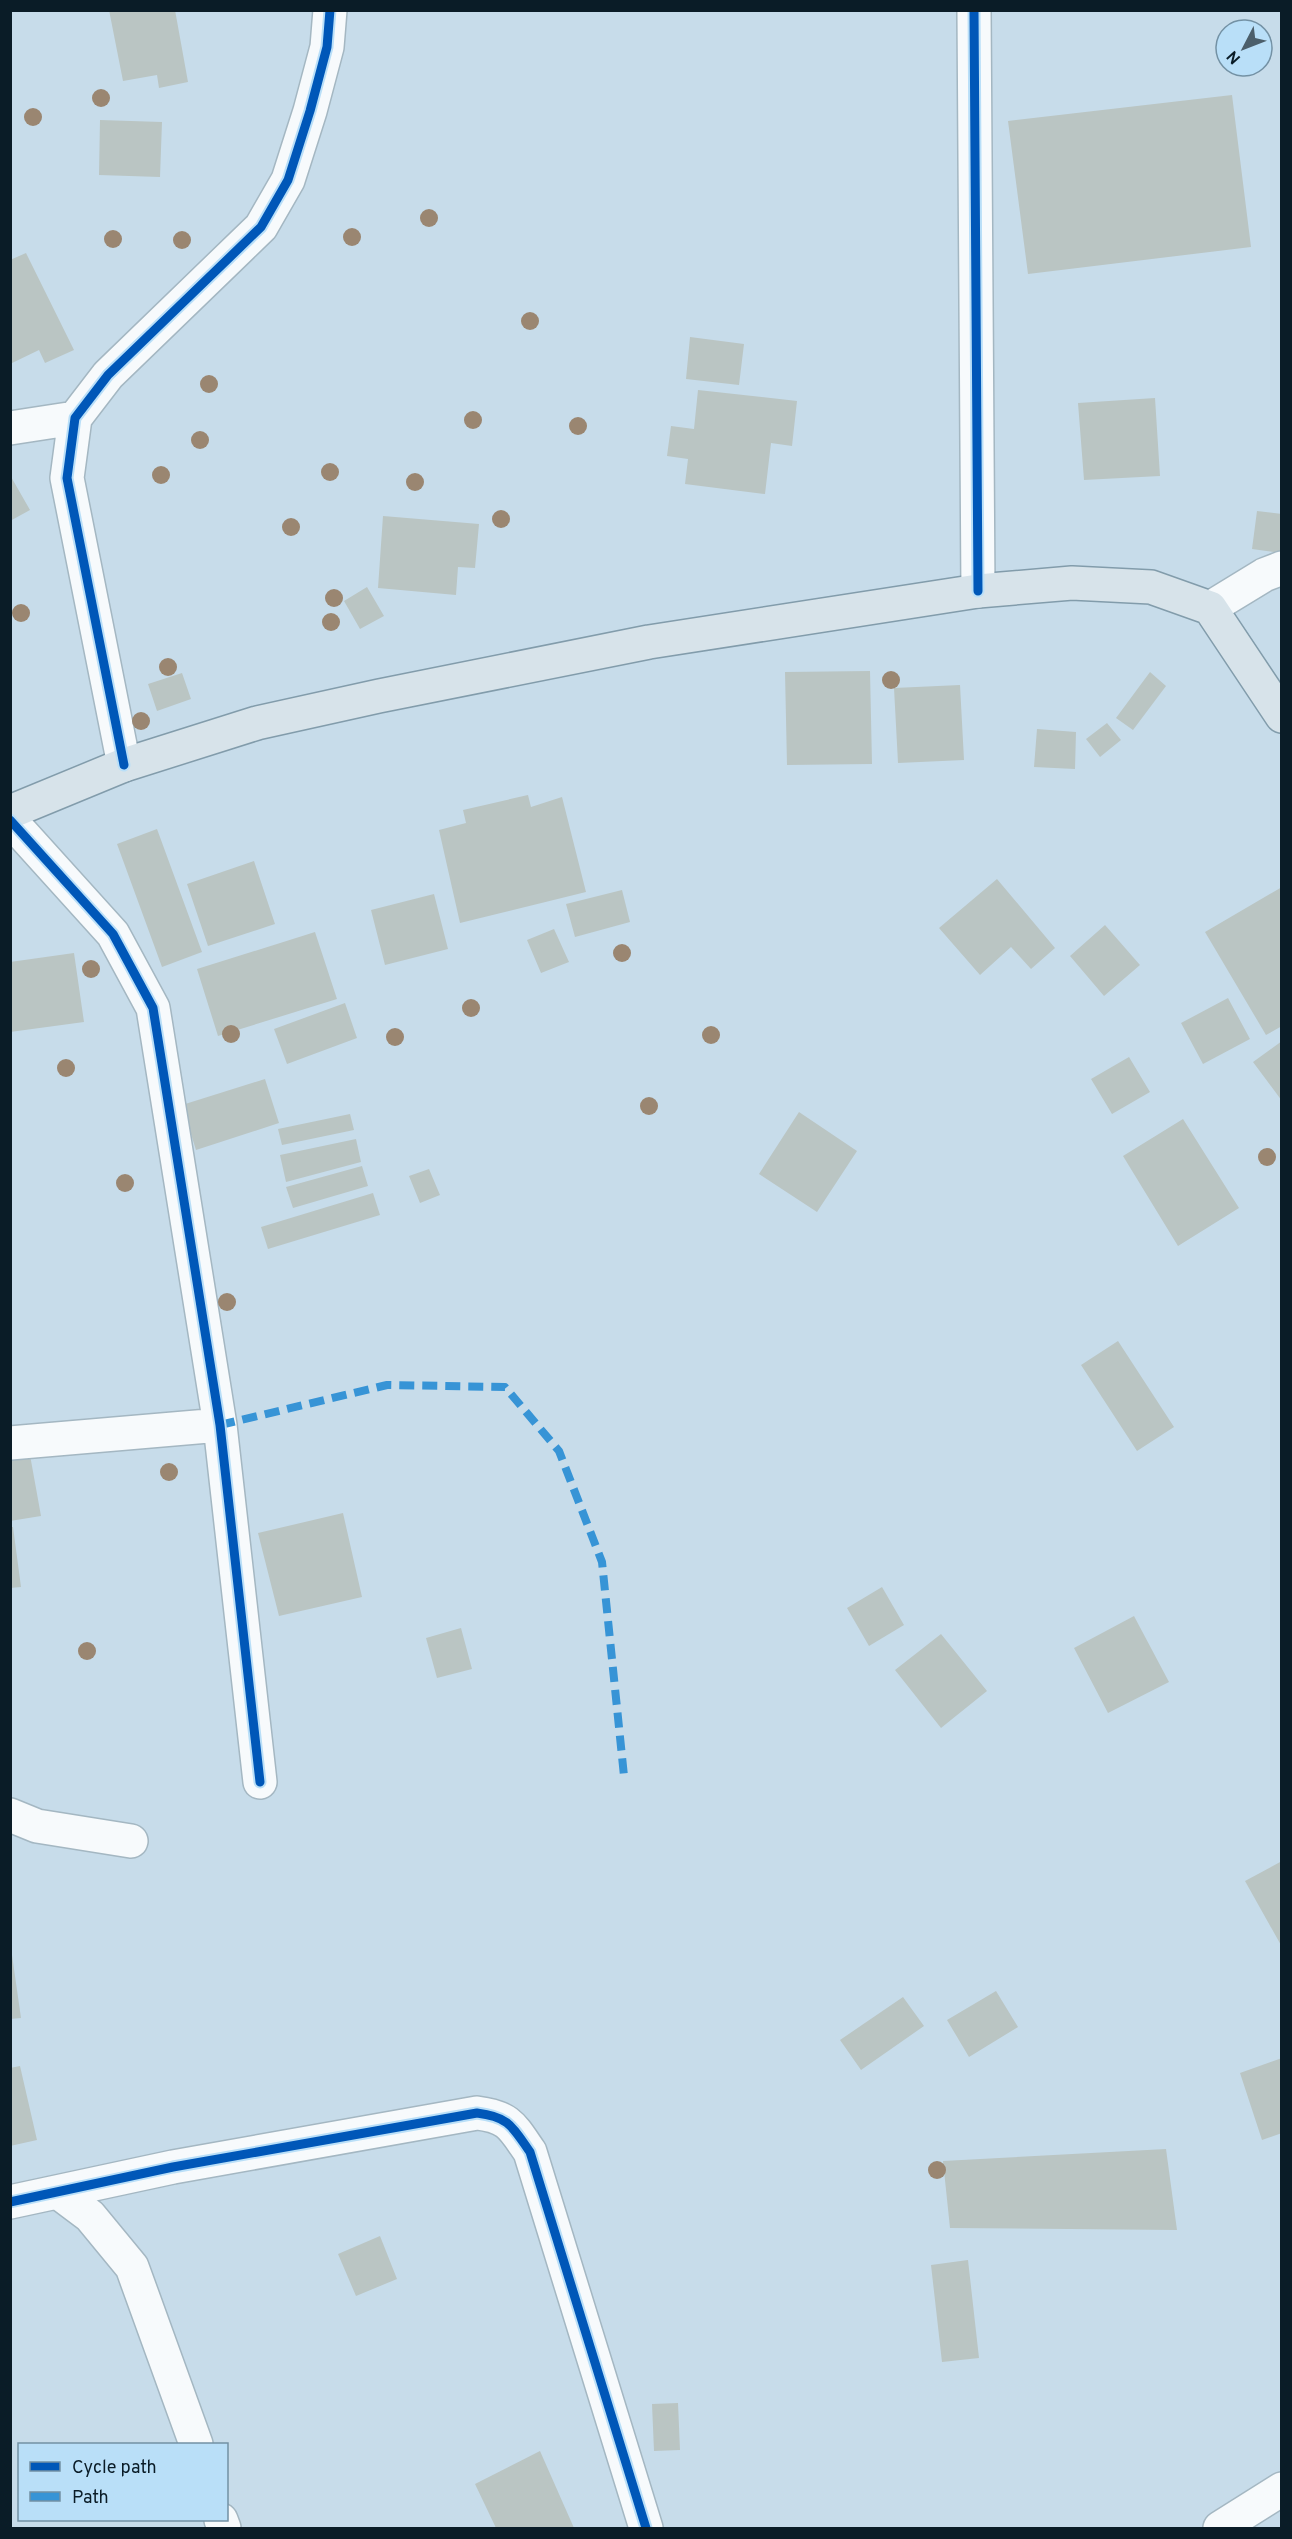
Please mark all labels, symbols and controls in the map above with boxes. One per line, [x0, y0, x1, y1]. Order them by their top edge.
north arrow [1214, 18, 1274, 78]
text: N [1223, 46, 1246, 68]
legend [18, 2443, 228, 2521]
text: Cycle path [72, 2457, 157, 2480]
text: Path [72, 2487, 109, 2510]

